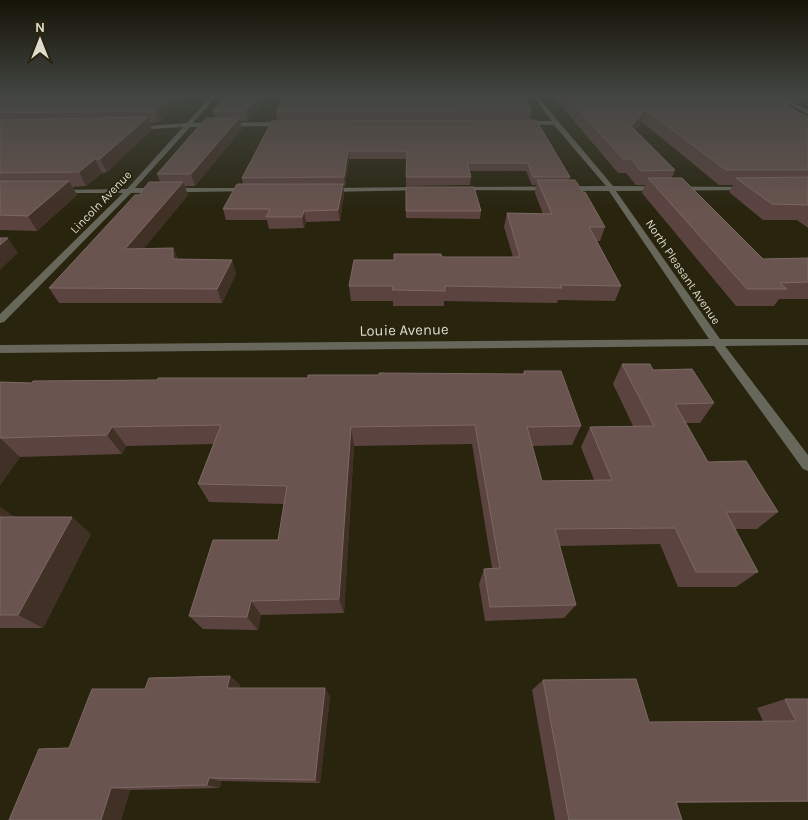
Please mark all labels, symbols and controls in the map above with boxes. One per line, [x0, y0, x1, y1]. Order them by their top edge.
north arrow [15, 15, 65, 65]
text: N [35, 19, 45, 36]
street label: Lincoln Avenue [67, 168, 135, 236]
street label: North Pleasant Avenue [643, 217, 723, 327]
street label: Louie Avenue [359, 320, 449, 340]

